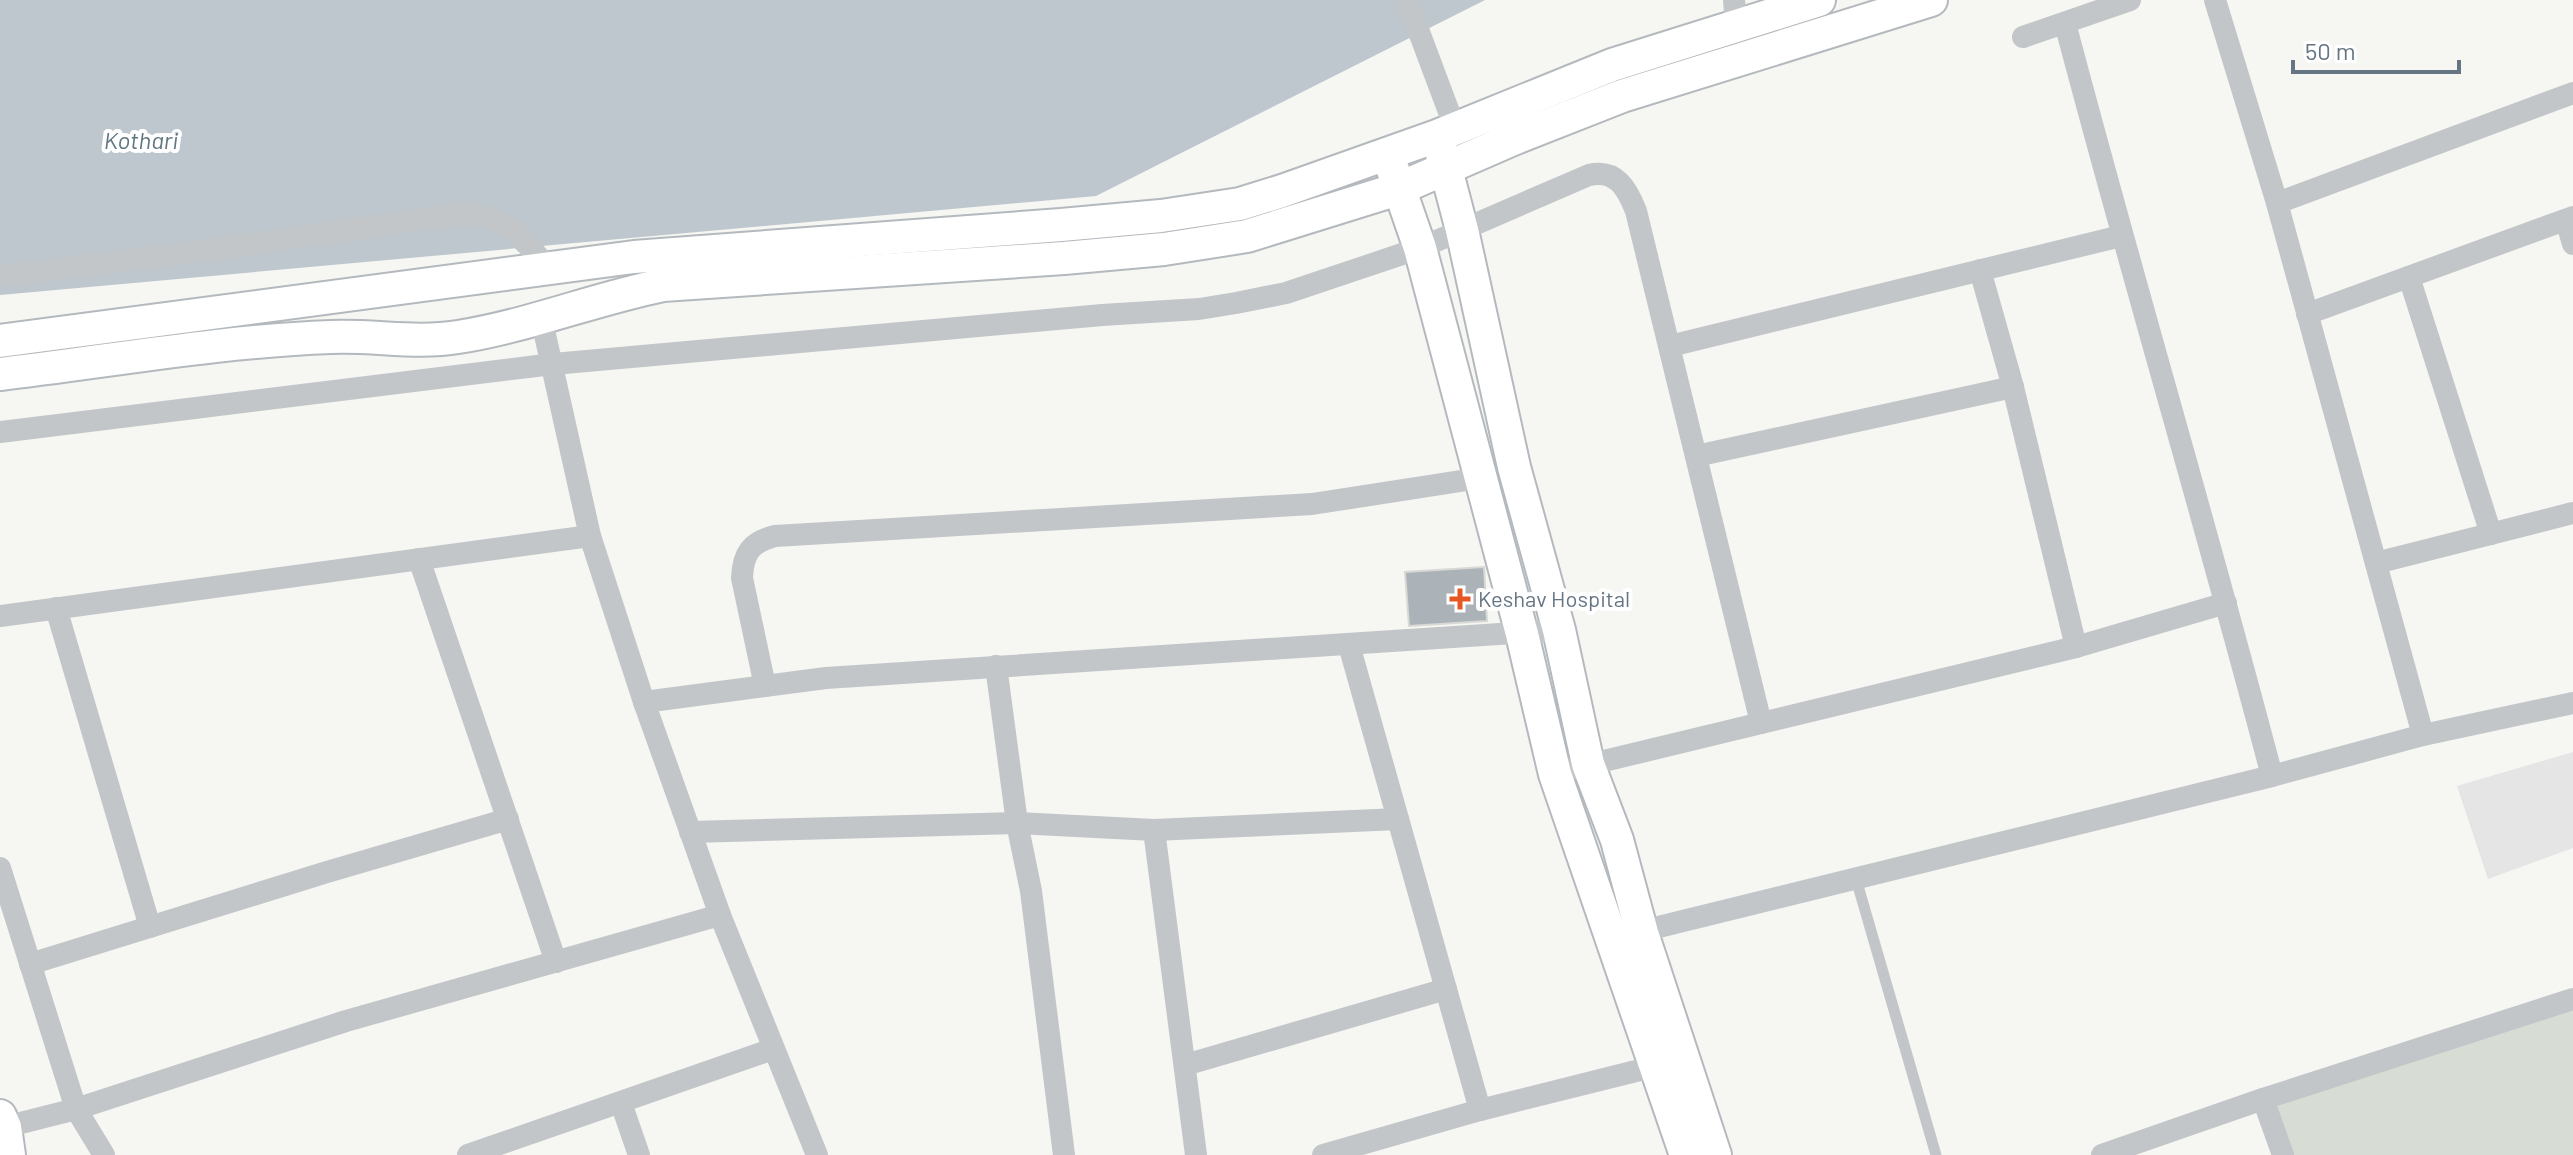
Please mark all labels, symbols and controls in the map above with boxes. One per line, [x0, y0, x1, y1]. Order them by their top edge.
scale bar [2293, 24, 2459, 74]
text: 50 m [2305, 36, 2356, 65]
water label: Kothari [104, 125, 178, 154]
place label: Keshav Hospital [1478, 585, 1630, 611]
marker: Keshav Hospital [1449, 588, 1471, 610]

